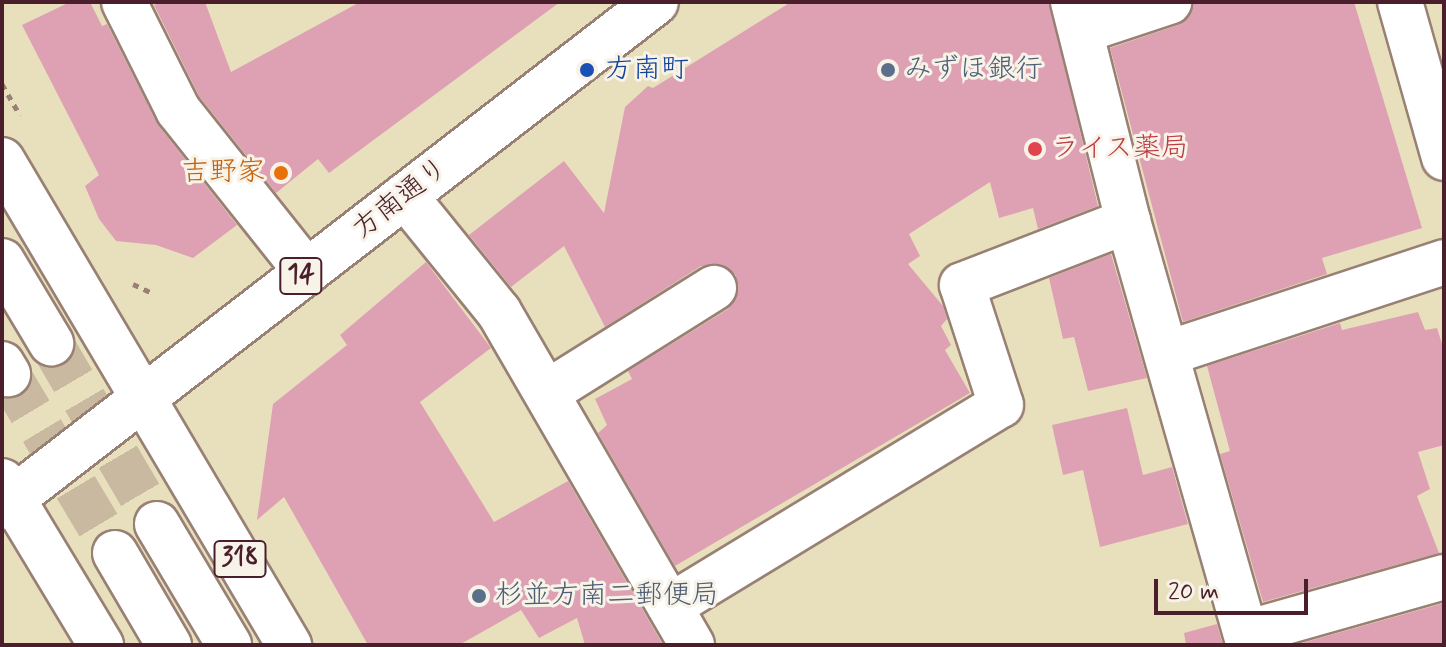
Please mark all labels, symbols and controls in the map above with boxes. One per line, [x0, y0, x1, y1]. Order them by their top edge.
place label: 方南町 [605, 53, 689, 87]
place label: みずほ銀行 [904, 53, 1044, 87]
marker: 方南町 [576, 59, 598, 81]
marker: みずほ銀行 [879, 61, 897, 79]
place label: ライス薬局 [1051, 132, 1191, 166]
marker: ライス薬局 [1026, 140, 1044, 158]
street label: 方南通り [347, 151, 455, 247]
place label: 吉野家 [181, 156, 265, 190]
marker: 吉野家 [272, 164, 290, 182]
road number: 14 [279, 254, 323, 298]
road number: 318 [212, 537, 268, 581]
scale bar [1158, 563, 1312, 613]
text: 20 m [1168, 577, 1219, 608]
place label: 杉並方南二郵便局 [495, 579, 719, 613]
marker: 杉並方南二郵便局 [470, 587, 488, 605]

